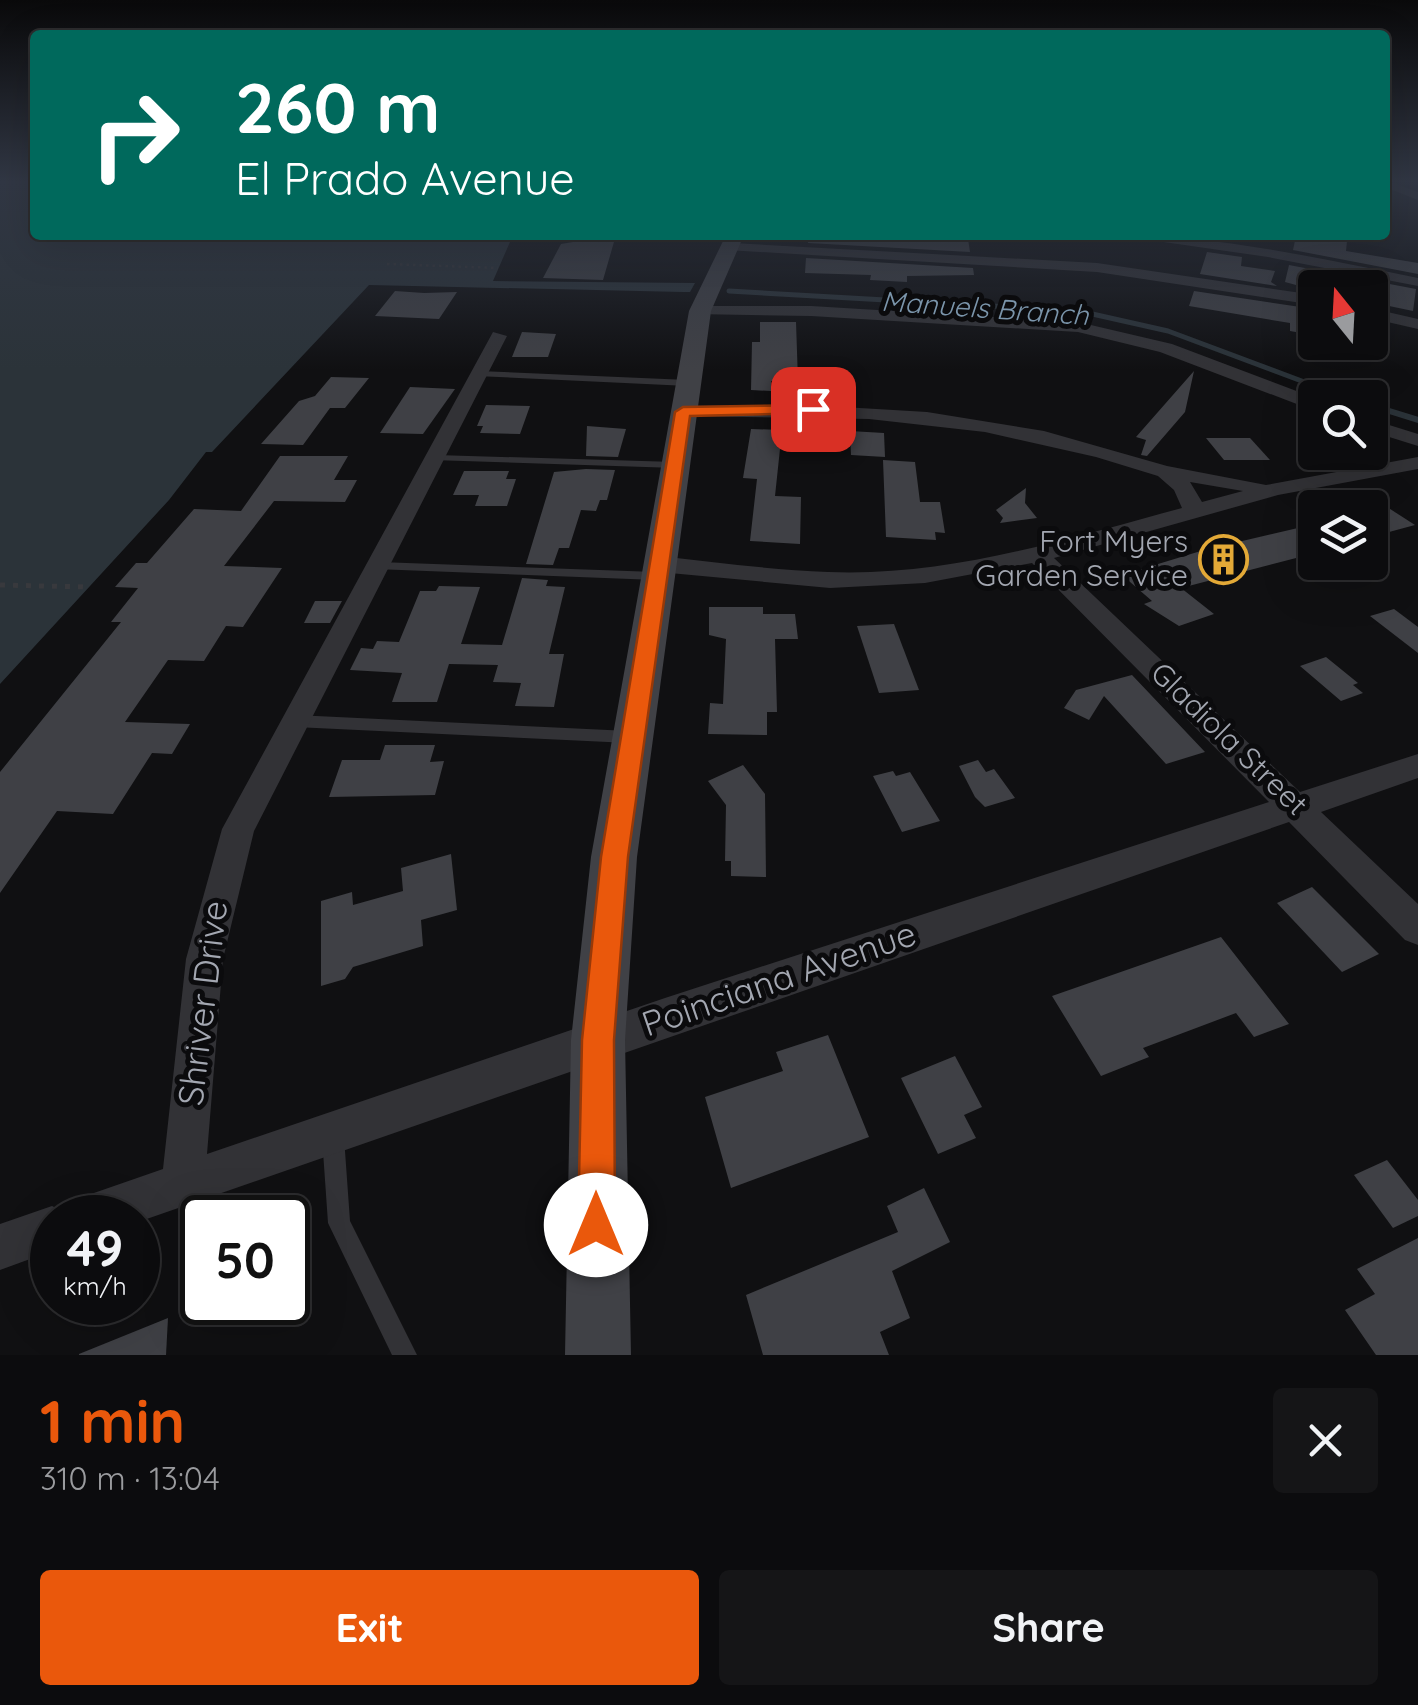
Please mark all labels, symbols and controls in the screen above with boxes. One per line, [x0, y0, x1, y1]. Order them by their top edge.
text: 260 m [235, 63, 441, 151]
icon: right [70, 70, 200, 200]
text: El Prado Avenue [235, 150, 575, 206]
north arrow [1298, 270, 1388, 360]
map controls [1298, 270, 1388, 580]
water label: Manuels Branch [880, 283, 1091, 332]
pin [771, 367, 856, 452]
button: search [1298, 380, 1388, 470]
icon: arrive [786, 382, 841, 437]
button: layers [1298, 490, 1388, 580]
place label: Fort Myers Garden Service [975, 522, 1188, 594]
building icon: Fort Myers Garden Service [1197, 533, 1249, 585]
street label: Gladiola Street [1143, 654, 1316, 823]
street label: Shriver Drive [168, 898, 236, 1108]
street label: Poinciana Avenue [636, 911, 921, 1046]
position arrow [544, 1173, 648, 1277]
speed limit sign: 50 [180, 1195, 310, 1325]
text: 49 [67, 1216, 123, 1279]
text: km/h [63, 1270, 127, 1301]
text: 1 min [40, 1383, 185, 1458]
button: close [1273, 1388, 1378, 1493]
text: 310 m · 13:04 [40, 1458, 220, 1498]
button: Exit [40, 1570, 699, 1685]
button: Share [719, 1570, 1378, 1685]

